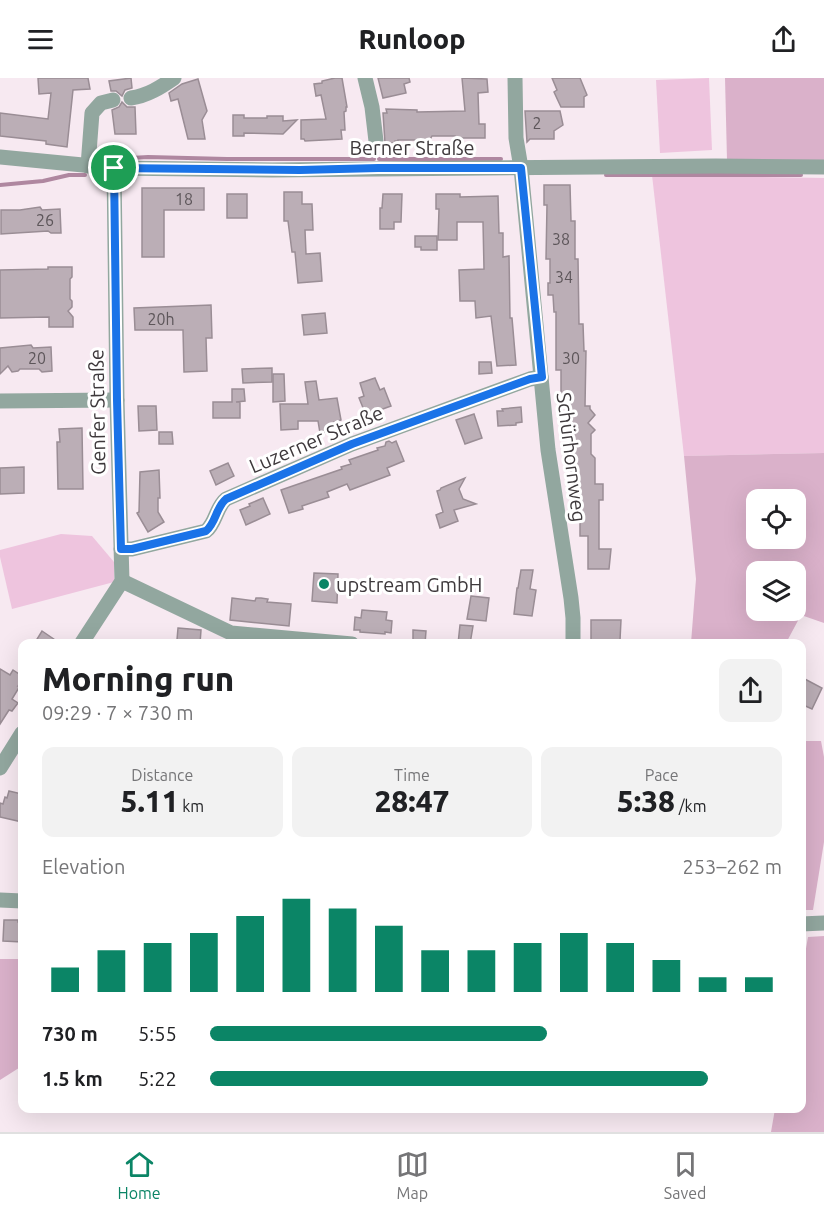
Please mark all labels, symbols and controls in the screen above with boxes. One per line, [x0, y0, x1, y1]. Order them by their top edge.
icon: menu [24, 23, 57, 56]
icon: share [767, 23, 800, 56]
text: Runloop [358, 24, 466, 54]
house number: 2 [532, 114, 542, 132]
street label: Berner Straße [349, 136, 475, 159]
pin [88, 142, 139, 193]
icon: arrive [97, 151, 130, 184]
house number: 18 [175, 190, 193, 208]
house number: 26 [36, 211, 54, 229]
house number: 38 [552, 230, 570, 248]
house number: 34 [555, 268, 573, 286]
house number: 20h [147, 310, 175, 328]
house number: 20 [28, 349, 46, 367]
street label: Genfer Straße [84, 349, 110, 475]
house number: 30 [562, 349, 580, 367]
street label: Schürhornweg [553, 391, 591, 523]
street label: Luzerner Straße [246, 400, 386, 478]
map controls [746, 489, 806, 621]
button: locate [746, 489, 806, 549]
button: layers [746, 561, 806, 621]
place label: upstream GmbH [336, 573, 483, 596]
marker: upstream GmbH [317, 577, 331, 591]
button: share [719, 659, 782, 722]
text: Morning run [42, 660, 234, 697]
text: 09:29 · 7 × 730 m [42, 701, 194, 724]
text: Distance [131, 766, 193, 784]
text: Time [394, 766, 430, 784]
text: Pace [645, 766, 679, 784]
text: 5.11 [120, 784, 179, 818]
text: 28:47 [374, 784, 450, 818]
text: 5:38 [617, 784, 675, 818]
text: km [179, 797, 204, 815]
text: /km [675, 797, 706, 815]
text: Elevation [42, 855, 125, 878]
text: 253–262 m [683, 855, 782, 878]
text: 730 m [42, 1022, 98, 1045]
text: 5:55 [138, 1022, 177, 1045]
text: 1.5 km [42, 1067, 103, 1090]
text: 5:22 [138, 1067, 177, 1090]
tab: Home [118, 1148, 161, 1202]
tab: Map [396, 1148, 429, 1202]
tab: Saved [664, 1148, 706, 1202]

